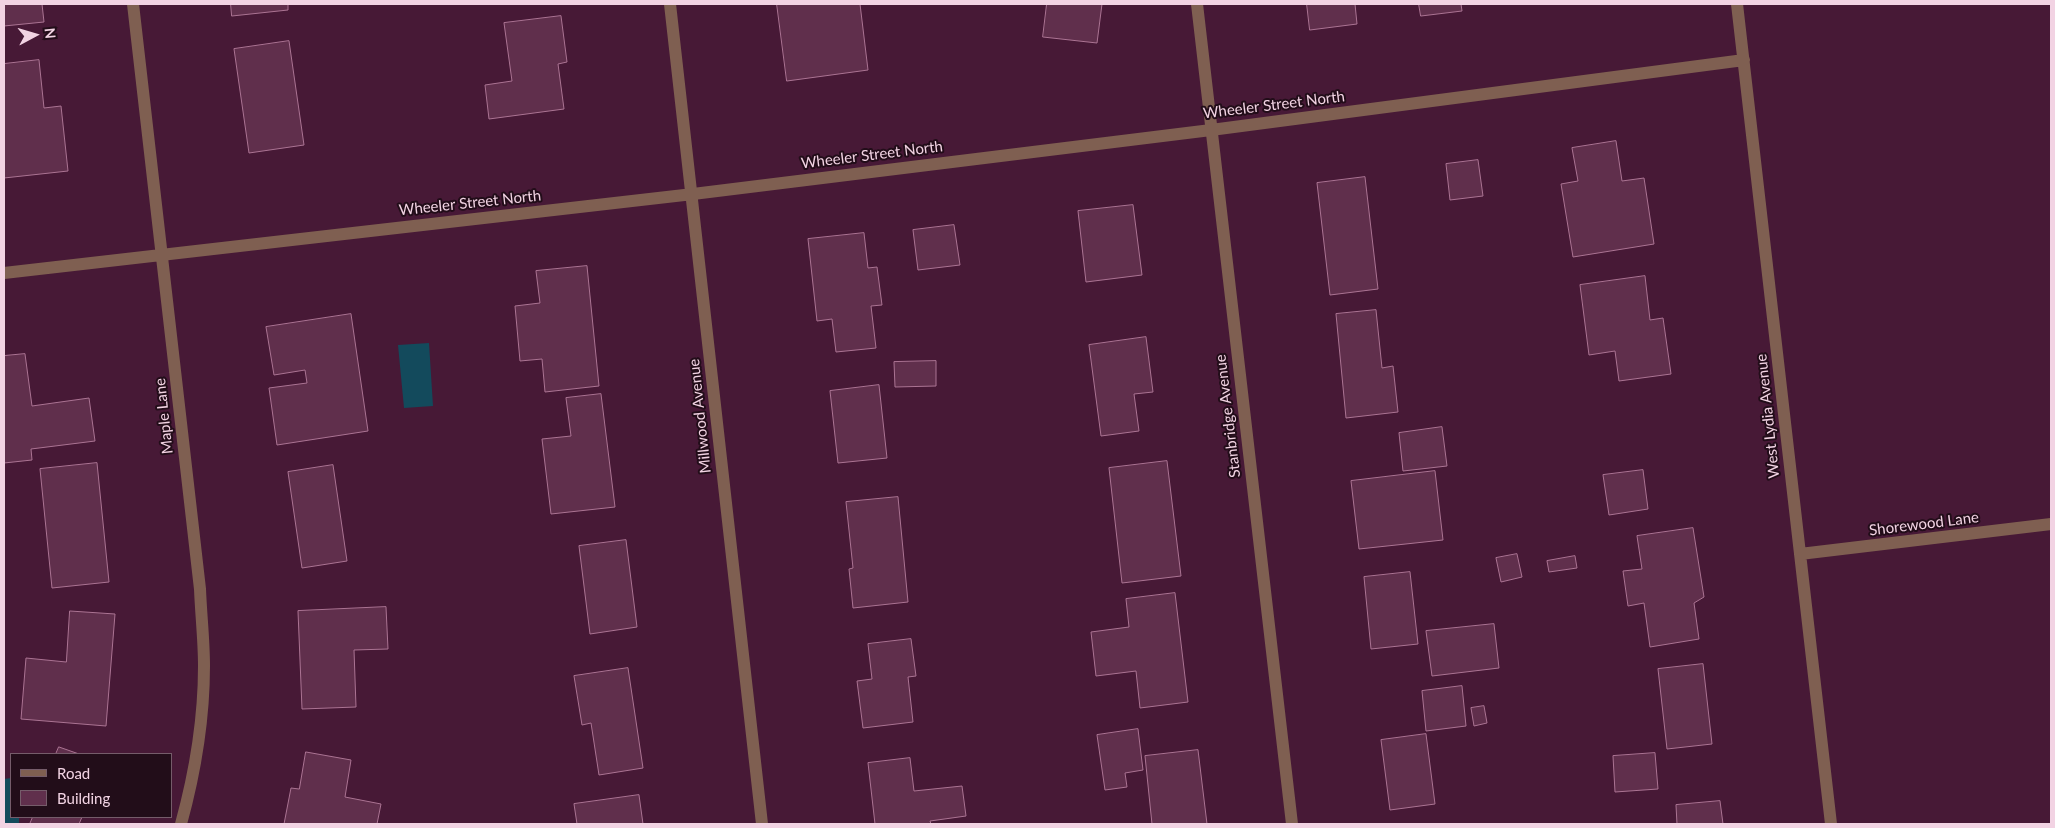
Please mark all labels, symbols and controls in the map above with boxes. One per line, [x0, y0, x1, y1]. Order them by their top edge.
north arrow [10, 10, 60, 60]
text: N [41, 27, 59, 40]
street label: Wheeler Street North [1202, 87, 1346, 123]
street label: Wheeler Street North [800, 137, 944, 173]
street label: Wheeler Street North [398, 187, 542, 219]
street label: Stanbridge Avenue [1212, 353, 1244, 479]
street label: West Lydia Avenue [1753, 353, 1783, 479]
street label: Millwood Avenue [685, 358, 715, 474]
street label: Maple Lane [151, 377, 177, 455]
street label: Shorewood Lane [1868, 508, 1980, 540]
legend [10, 753, 172, 818]
text: Road [57, 764, 90, 782]
text: Building [57, 789, 110, 807]

